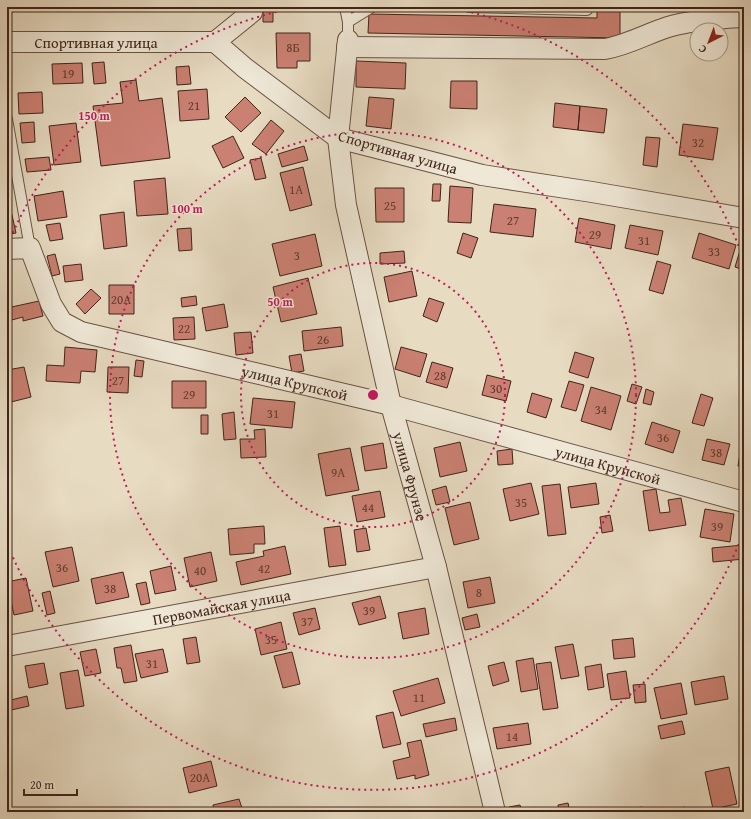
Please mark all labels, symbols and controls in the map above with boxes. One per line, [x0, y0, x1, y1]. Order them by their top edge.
north arrow [689, 22, 729, 62]
street label: Спортивная улица [34, 32, 158, 53]
house number: 8Б [286, 38, 300, 57]
text: С [695, 41, 710, 57]
house number: 19 [62, 64, 74, 83]
house number: 21 [188, 96, 200, 115]
text: 150 m [78, 107, 111, 124]
street label: Спортивная улица [336, 125, 461, 179]
house number: 32 [692, 133, 704, 152]
house number: 1А [289, 180, 303, 199]
house number: 25 [384, 196, 396, 215]
text: 100 m [171, 200, 204, 217]
house number: 27 [507, 211, 519, 230]
house number: 29 [589, 225, 601, 244]
house number: 31 [638, 231, 650, 250]
house number: 33 [708, 242, 720, 261]
house number: 3 [294, 246, 300, 265]
house number: 20А [111, 290, 131, 309]
text: 50 m [267, 293, 293, 310]
house number: 22 [178, 319, 190, 338]
house number: 26 [317, 330, 329, 349]
street label: улица Крупской [239, 359, 350, 405]
house number: 28 [434, 366, 446, 385]
house number: 27 [112, 371, 124, 390]
house number: 30 [490, 379, 502, 398]
house number: 29 [183, 385, 195, 404]
centre of rings [366, 388, 380, 402]
house number: 34 [595, 400, 607, 419]
house number: 31 [267, 404, 279, 423]
street label: улица Фрунзе [388, 428, 433, 523]
house number: 36 [657, 428, 669, 447]
street label: улица Крупской [552, 440, 663, 489]
house number: 38 [710, 443, 722, 462]
house number: 9А [331, 463, 345, 482]
house number: 35 [515, 493, 527, 512]
house number: 44 [362, 498, 374, 517]
house number: 39 [711, 517, 723, 536]
house number: 36 [56, 558, 68, 577]
house number: 42 [258, 559, 270, 578]
house number: 40 [194, 561, 206, 580]
house number: 38 [104, 579, 116, 598]
street label: Первомайская улица [151, 583, 293, 629]
house number: 8 [476, 583, 482, 602]
house number: 39 [363, 601, 375, 620]
house number: 37 [301, 612, 313, 631]
house number: 35 [265, 630, 277, 649]
house number: 31 [146, 654, 158, 673]
house number: 11 [413, 688, 425, 707]
house number: 14 [506, 727, 518, 746]
house number: 20А [190, 768, 210, 787]
scale bar [24, 771, 77, 797]
text: 20 m [30, 776, 54, 793]

